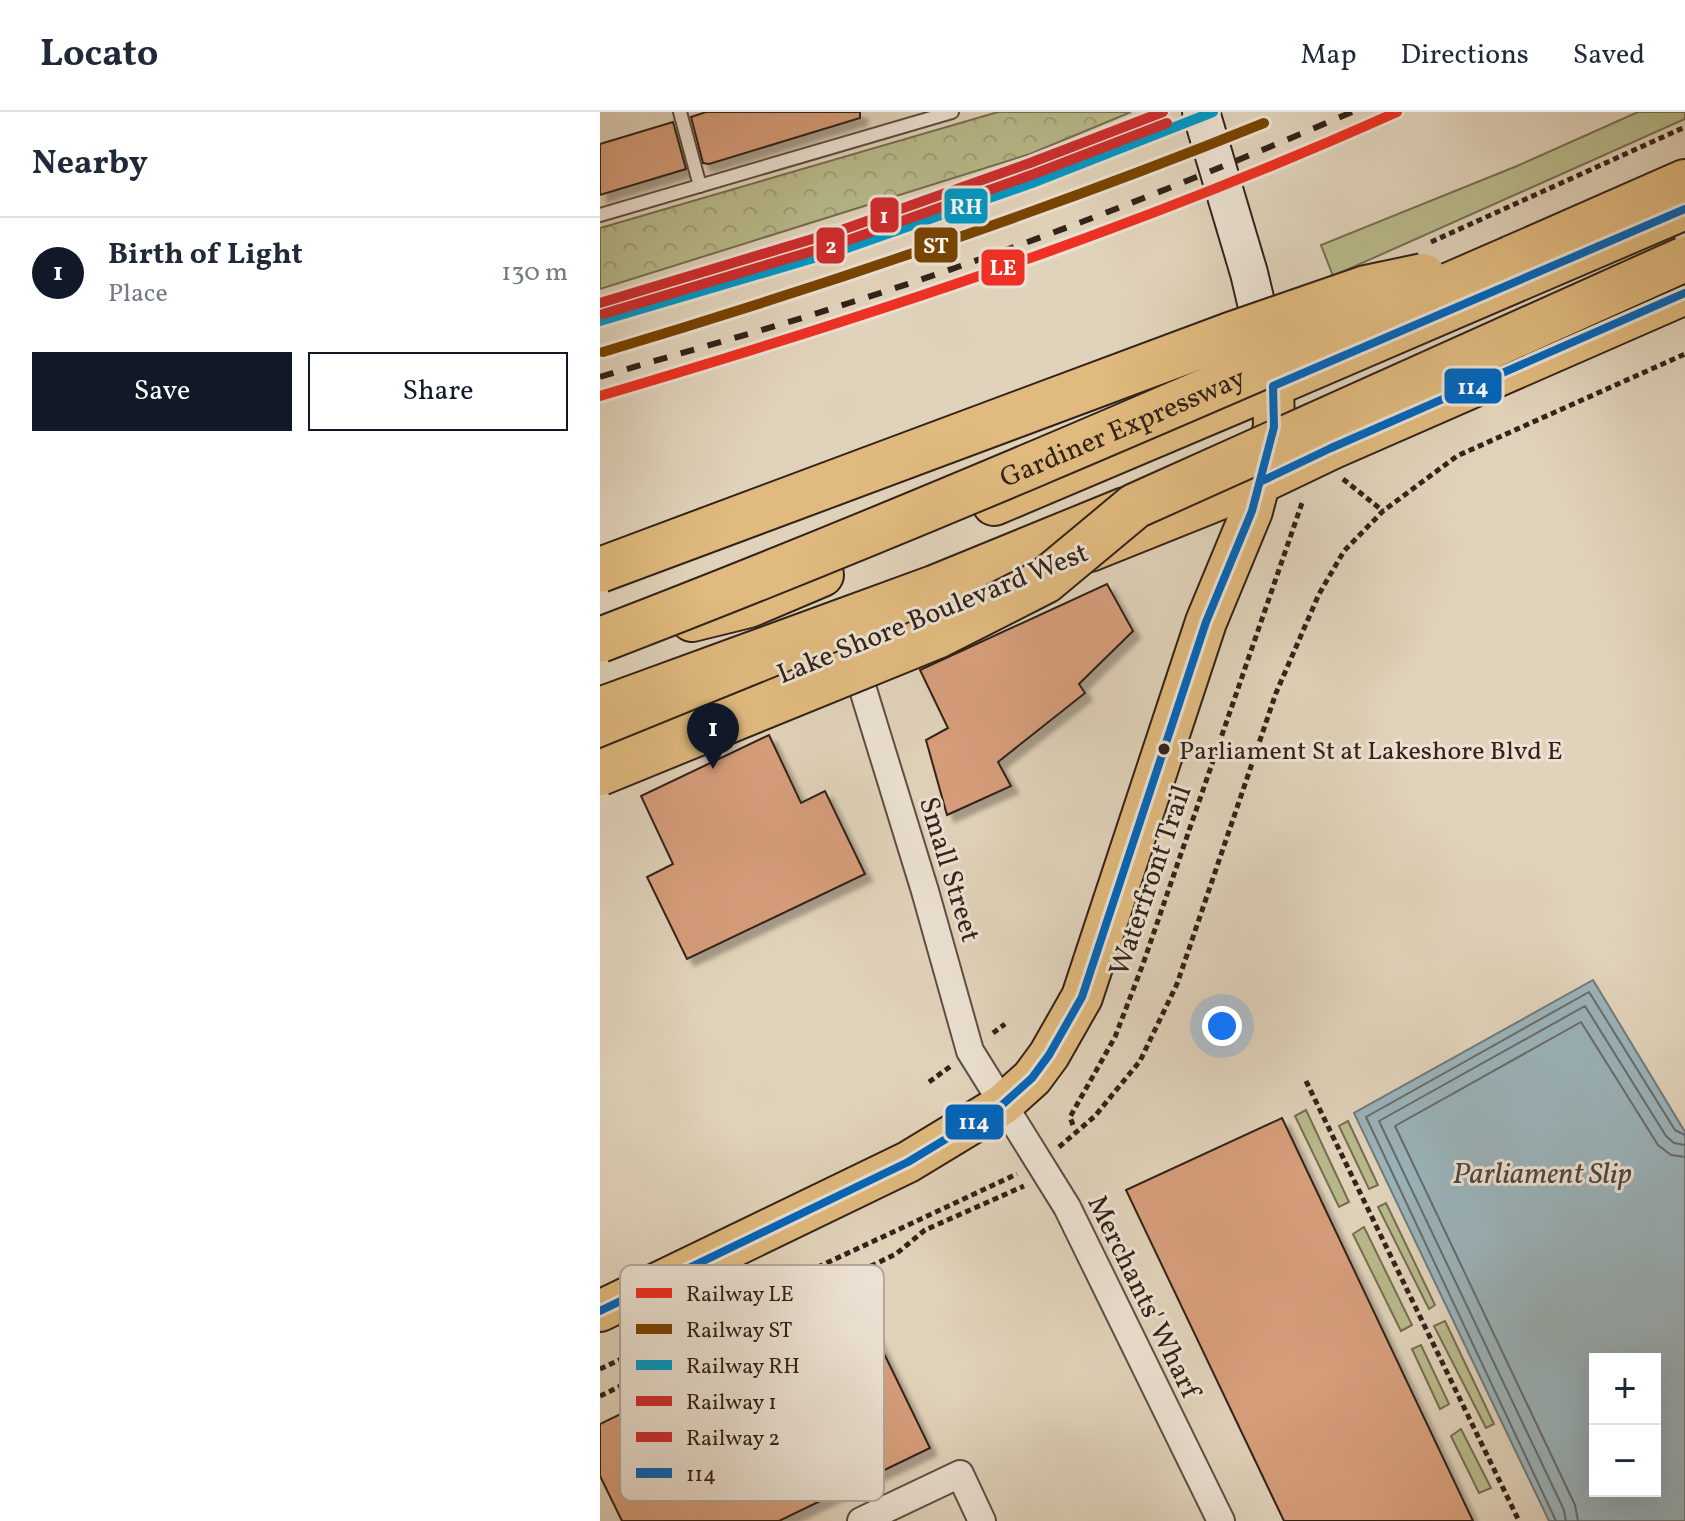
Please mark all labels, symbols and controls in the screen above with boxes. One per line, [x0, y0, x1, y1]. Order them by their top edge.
text: Locato [40, 29, 158, 82]
text: Map [1301, 36, 1357, 75]
text: Directions [1401, 36, 1529, 75]
text: Saved [1573, 36, 1645, 75]
text: Nearby [32, 141, 148, 188]
line badge: RH [943, 187, 989, 225]
text: RH [950, 193, 982, 224]
line badge: 1 [869, 196, 900, 234]
text: 1 [880, 202, 888, 233]
line badge: 2 [815, 226, 846, 265]
line badge: ST [913, 226, 959, 264]
text: 2 [825, 232, 837, 263]
text: ST [923, 232, 949, 263]
text: Birth of Light [108, 234, 303, 276]
line badge: LE [980, 248, 1026, 287]
text: LE [990, 254, 1017, 285]
text: 1 [53, 255, 63, 291]
text: 130 m [501, 255, 568, 291]
text: Place [108, 276, 168, 312]
button: Save [32, 352, 292, 431]
button: Share [308, 352, 568, 431]
street label: Gardiner Expressway [994, 359, 1252, 499]
line badge: 114 [1443, 367, 1503, 405]
text: 114 [1457, 373, 1489, 404]
street label: Lake Shore Boulevard West [772, 534, 1094, 695]
pin: 1 [687, 703, 739, 769]
place label: Parliament St at Lakeshore Blvd E [1179, 734, 1563, 770]
marker: Parliament St at Lakeshore Blvd E [1156, 741, 1172, 757]
street label: Waterfront Trail [1100, 780, 1202, 981]
street label: Small Street [908, 792, 989, 947]
your location [1202, 1006, 1242, 1046]
line badge: 114 [944, 1103, 1005, 1141]
text: 114 [958, 1108, 990, 1139]
water label: Parliament Slip [1453, 1154, 1631, 1196]
street label: Merchants' Wharf [1077, 1189, 1210, 1407]
legend [620, 1265, 884, 1501]
text: Railway LE [686, 1280, 794, 1311]
text: Railway ST [686, 1316, 792, 1347]
text: Railway RH [686, 1352, 800, 1383]
map controls [1589, 1353, 1661, 1497]
button: + [1589, 1353, 1661, 1425]
text: Railway 1 [686, 1388, 777, 1419]
text: Railway 2 [686, 1424, 780, 1455]
button: − [1589, 1425, 1661, 1497]
text: 114 [686, 1460, 716, 1491]

